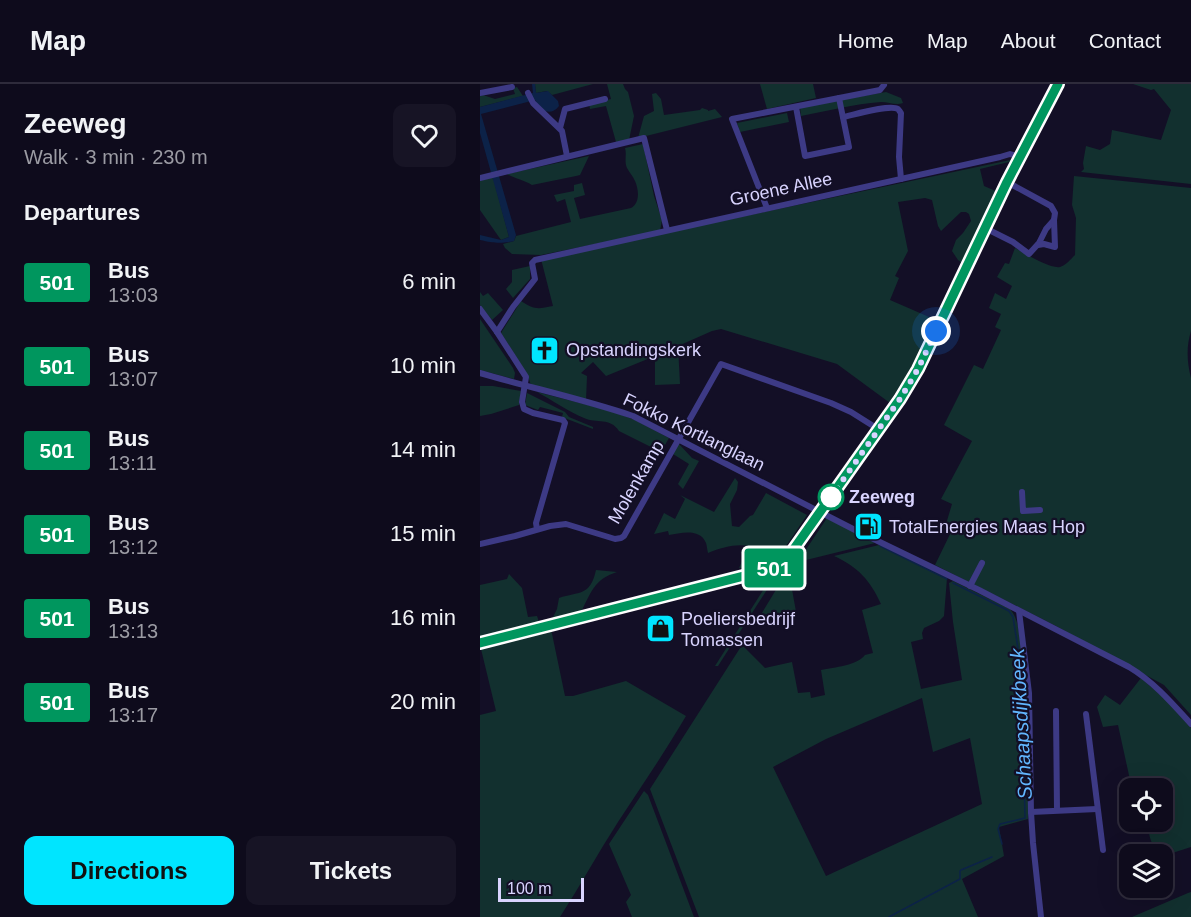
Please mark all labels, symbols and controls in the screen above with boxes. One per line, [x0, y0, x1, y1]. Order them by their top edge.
text: Map [30, 25, 86, 56]
text: Home [838, 29, 894, 52]
text: Map [927, 29, 968, 52]
text: About [1001, 29, 1056, 52]
text: Contact [1089, 29, 1161, 52]
button: heart [393, 104, 456, 167]
text: Zeeweg [24, 108, 127, 139]
text: Walk · 3 min · 230 m [24, 146, 208, 168]
street label: Groene Allee [728, 168, 834, 210]
text: Departures [24, 200, 140, 225]
text: Bus [108, 258, 150, 283]
text: 6 min [402, 269, 456, 294]
text: 501 [39, 271, 75, 294]
text: 13:03 [108, 284, 158, 306]
your location [921, 316, 951, 346]
church icon: Opstandingskerk [529, 334, 561, 366]
place label: Opstandingskerk [566, 340, 702, 360]
text: Bus [108, 342, 150, 367]
text: 10 min [390, 353, 456, 378]
text: 501 [39, 355, 75, 378]
text: 13:07 [108, 368, 158, 390]
street label: Fokko Kortlanglaan [620, 389, 768, 475]
text: Bus [108, 426, 150, 451]
text: 14 min [390, 437, 456, 462]
street label: Molenkamp [604, 437, 668, 527]
text: 501 [39, 439, 75, 462]
text: 13:11 [108, 452, 157, 474]
marker: Zeeweg [818, 484, 844, 510]
place label: Zeeweg [849, 487, 915, 507]
text: Bus [108, 510, 150, 535]
fuel station icon: TotalEnergies Maas Hop [852, 511, 884, 543]
place label: TotalEnergies Maas Hop [889, 517, 1085, 537]
text: 15 min [390, 521, 456, 546]
text: 501 [39, 523, 75, 546]
text: 13:12 [108, 536, 158, 558]
line badge: 501 [740, 548, 808, 588]
text: 501 [756, 557, 792, 580]
text: Bus [108, 594, 150, 619]
text: 16 min [390, 605, 456, 630]
text: 501 [39, 607, 75, 630]
place label: Poeliersbedrijf Tomassen [681, 609, 796, 650]
shop icon: Poeliersbedrijf Tomassen [644, 613, 676, 645]
text: 13:13 [108, 620, 158, 642]
water label: Schaapsdijkbeek [1006, 647, 1036, 800]
text: Bus [108, 678, 150, 703]
text: 20 min [390, 689, 456, 714]
text: 501 [39, 691, 75, 714]
text: 13:17 [108, 704, 158, 726]
map controls [1119, 778, 1173, 898]
button: locate [1119, 778, 1173, 832]
button: Directions [24, 836, 234, 905]
button: Tickets [246, 836, 456, 905]
button: layers [1119, 844, 1173, 898]
scale bar [498, 875, 584, 902]
text: 100 m [507, 880, 551, 897]

